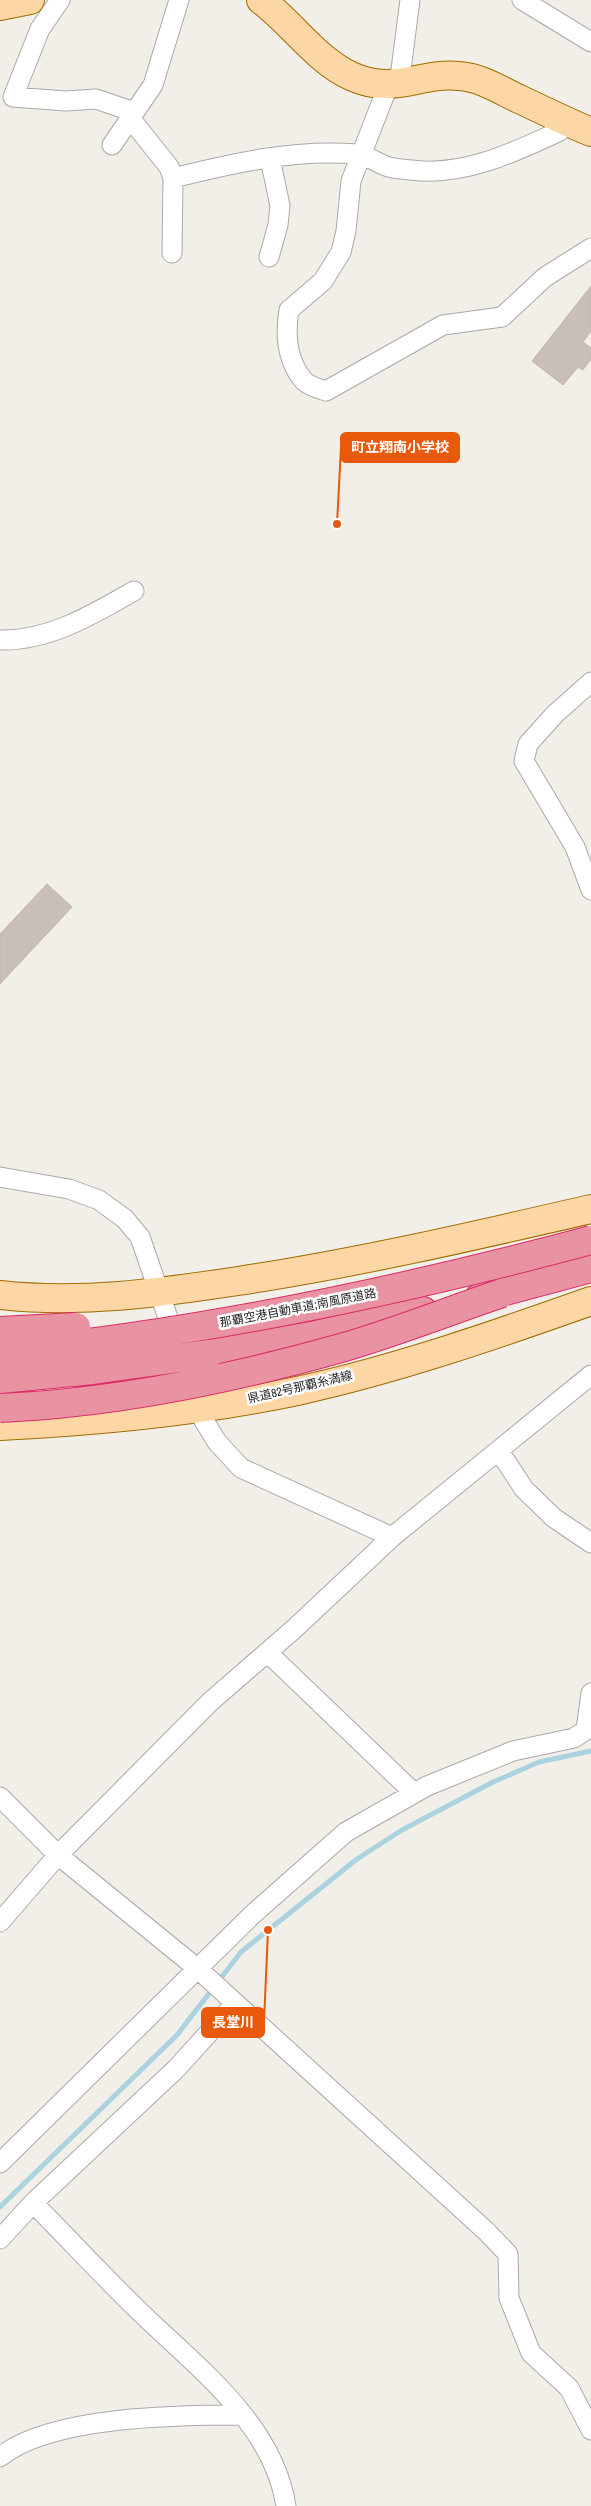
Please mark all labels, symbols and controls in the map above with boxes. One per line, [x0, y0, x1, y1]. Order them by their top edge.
callout: 町立翔南小学校 [341, 433, 459, 462]
text: 町立翔南小学校 [351, 438, 449, 456]
street label: 那覇空港自動車道;南風原道路 [219, 1285, 377, 1331]
street label: 県道82号那覇糸満線 [246, 1367, 354, 1407]
callout: 長堂川 [202, 2008, 264, 2037]
text: 長堂川 [212, 2013, 254, 2031]

